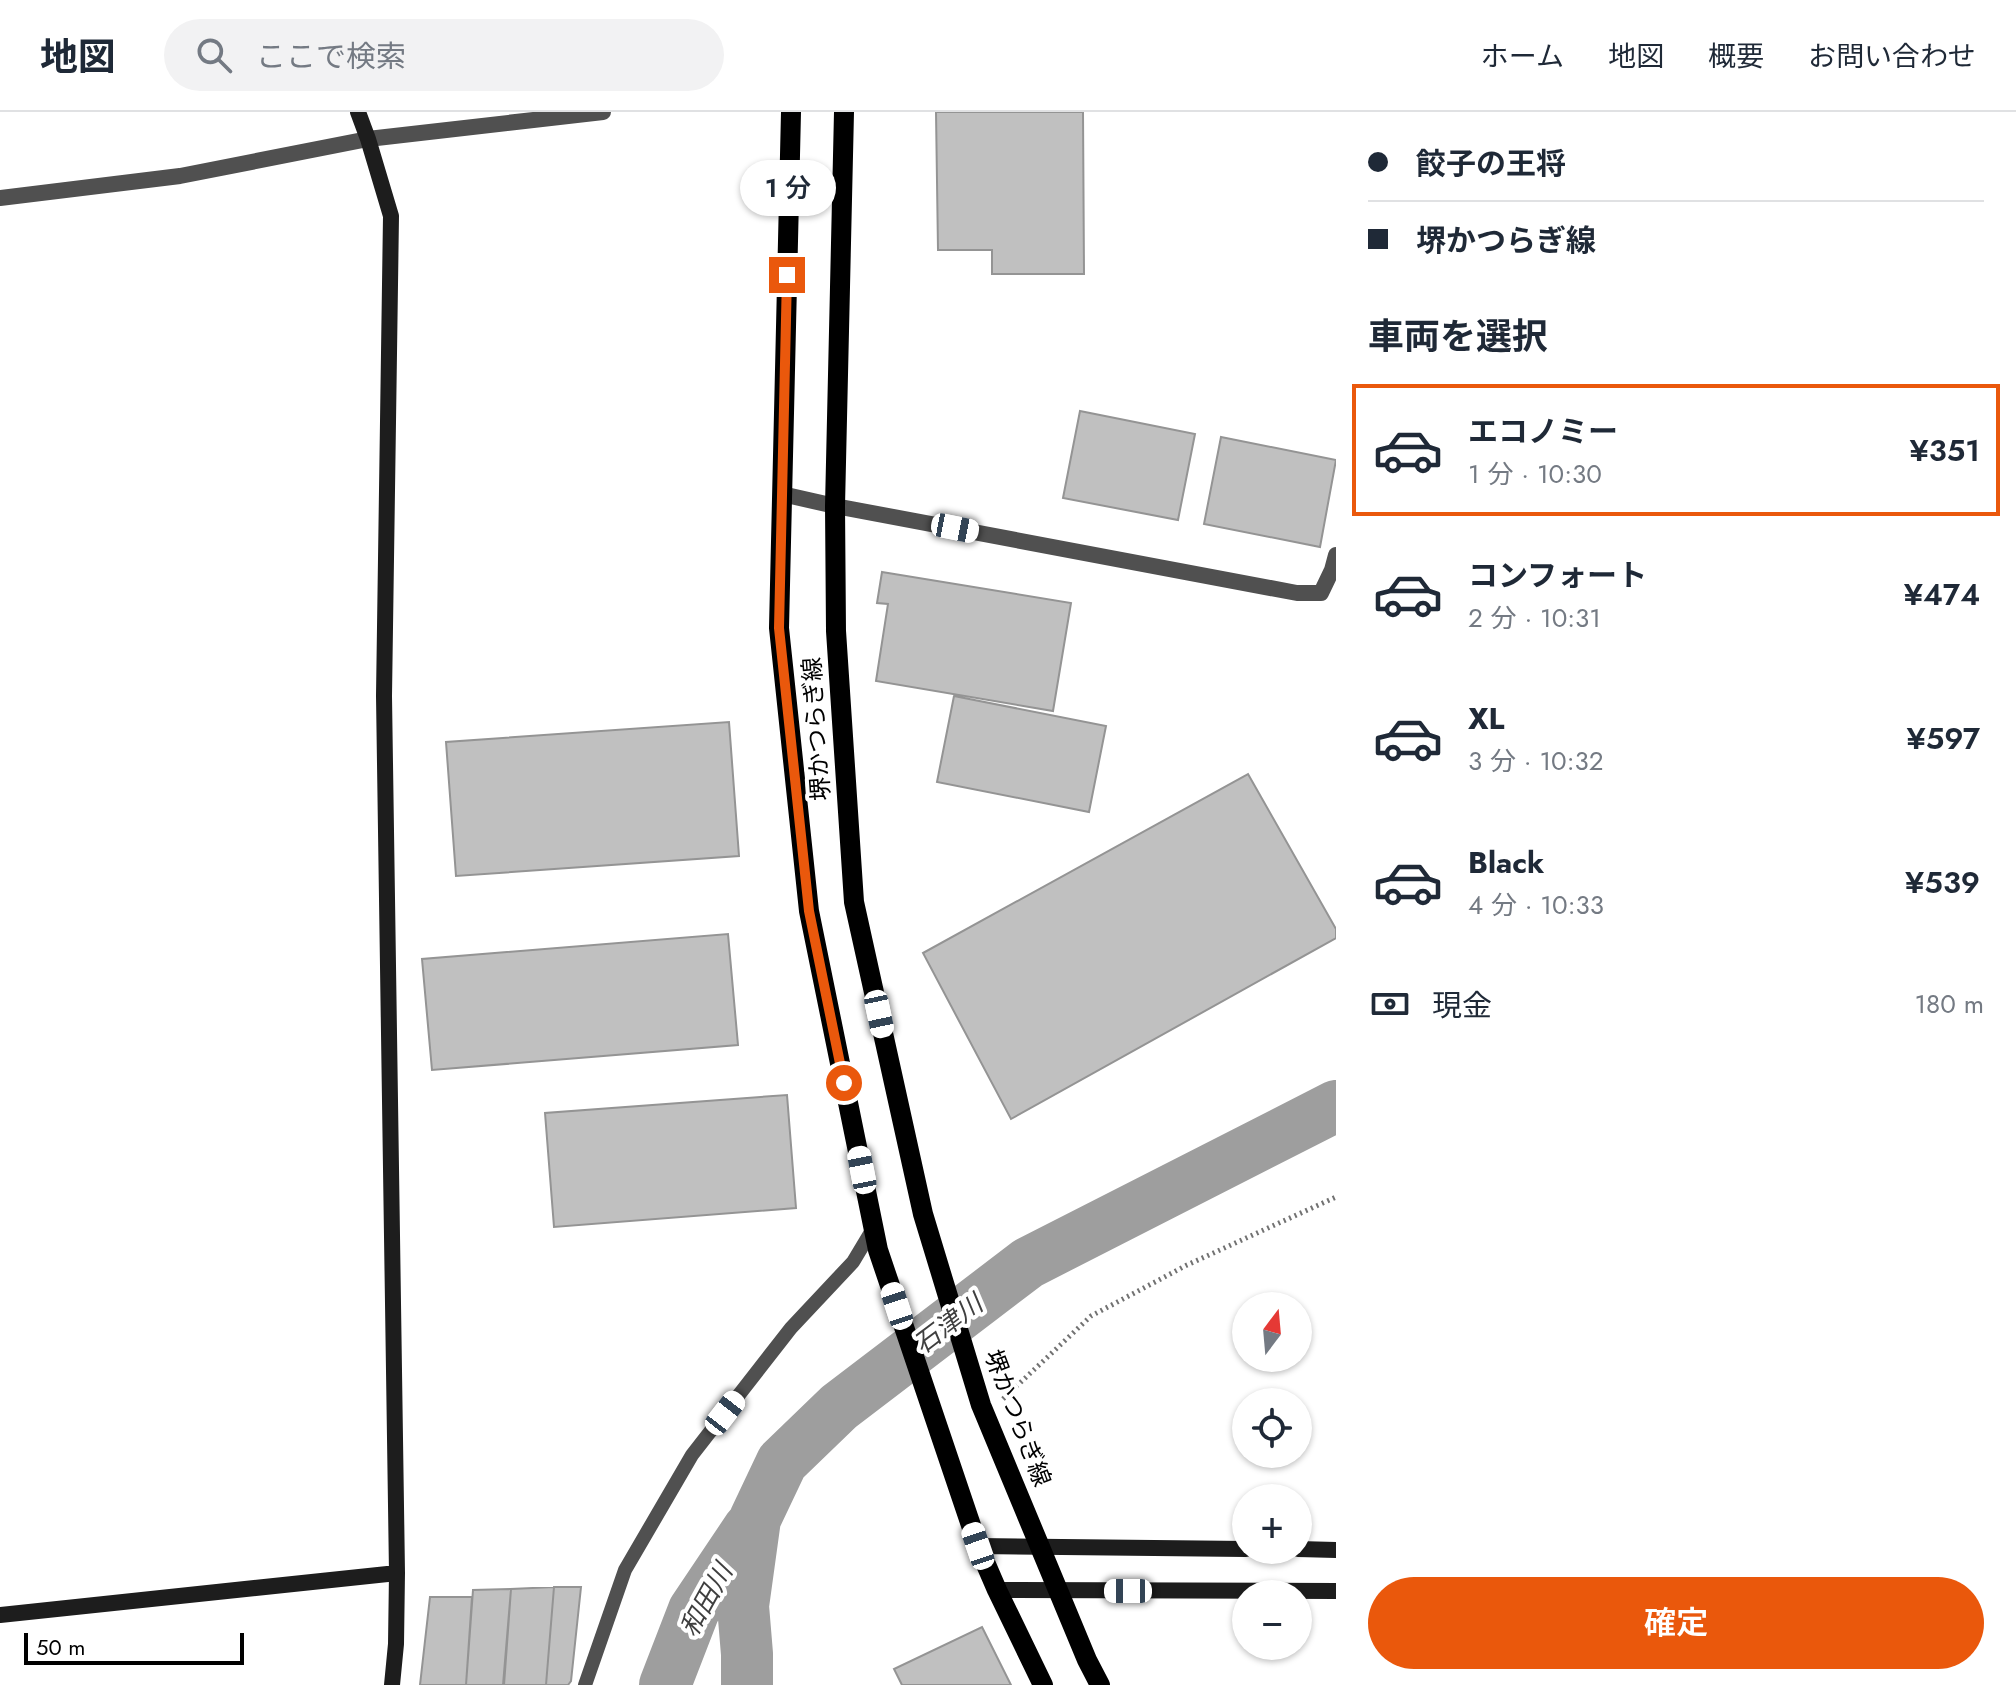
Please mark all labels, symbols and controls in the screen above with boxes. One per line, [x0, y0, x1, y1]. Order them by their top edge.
search box [164, 19, 724, 91]
text: 地図 [40, 29, 116, 84]
icon: search [192, 33, 236, 77]
text: ここで検索 [256, 35, 406, 78]
text: ホーム [1481, 36, 1564, 77]
text: 地図 [1608, 36, 1664, 77]
text: 概要 [1708, 36, 1764, 77]
text: お問い合わせ [1808, 36, 1976, 77]
text: 餃子の王将 [1416, 142, 1566, 185]
callout: 1 分 [739, 159, 835, 215]
text: 1 分 [765, 169, 811, 207]
text: 堺かつらぎ線 [1416, 219, 1596, 262]
route end [769, 257, 805, 293]
text: 車両を選択 [1368, 310, 1548, 362]
text: エコノミー [1468, 410, 1618, 453]
icon: car [1372, 414, 1444, 486]
text: ¥351 [1910, 429, 1980, 472]
text: 1 分 · 10:30 [1468, 455, 1602, 493]
car [929, 512, 981, 544]
text: コンフォート [1468, 554, 1647, 597]
icon: car [1372, 558, 1444, 630]
text: ¥474 [1904, 573, 1980, 616]
text: 2 分 · 10:31 [1468, 599, 1601, 637]
street label: 堺かつらぎ線 [794, 656, 838, 802]
text: XL [1468, 697, 1504, 740]
icon: car [1372, 702, 1444, 774]
text: ¥597 [1907, 717, 1980, 760]
text: 3 分 · 10:32 [1468, 742, 1604, 780]
text: Black [1468, 841, 1544, 884]
icon: car [1372, 846, 1444, 918]
text: ¥539 [1905, 861, 1980, 904]
text: 4 分 · 10:33 [1468, 886, 1604, 924]
icon: cash [1368, 982, 1412, 1026]
text: 現金 [1432, 984, 1492, 1027]
text: 180 m [1914, 985, 1984, 1023]
car [862, 988, 896, 1040]
route start [826, 1065, 862, 1101]
car [846, 1144, 878, 1196]
car [878, 1279, 916, 1333]
water label: 石津川 [905, 1284, 993, 1363]
north arrow [1232, 1292, 1312, 1372]
map controls [1232, 1292, 1312, 1660]
street label: 堺かつらぎ線 [976, 1345, 1060, 1491]
car [701, 1387, 749, 1439]
button: locate [1232, 1388, 1312, 1468]
button: + [1232, 1484, 1312, 1564]
car [959, 1519, 997, 1573]
water label: 和田川 [670, 1554, 743, 1643]
button: 確定 [1368, 1577, 1984, 1669]
car [1104, 1579, 1152, 1603]
button: − [1232, 1580, 1312, 1660]
scale bar [24, 1629, 244, 1665]
text: 50 m [36, 1631, 85, 1663]

